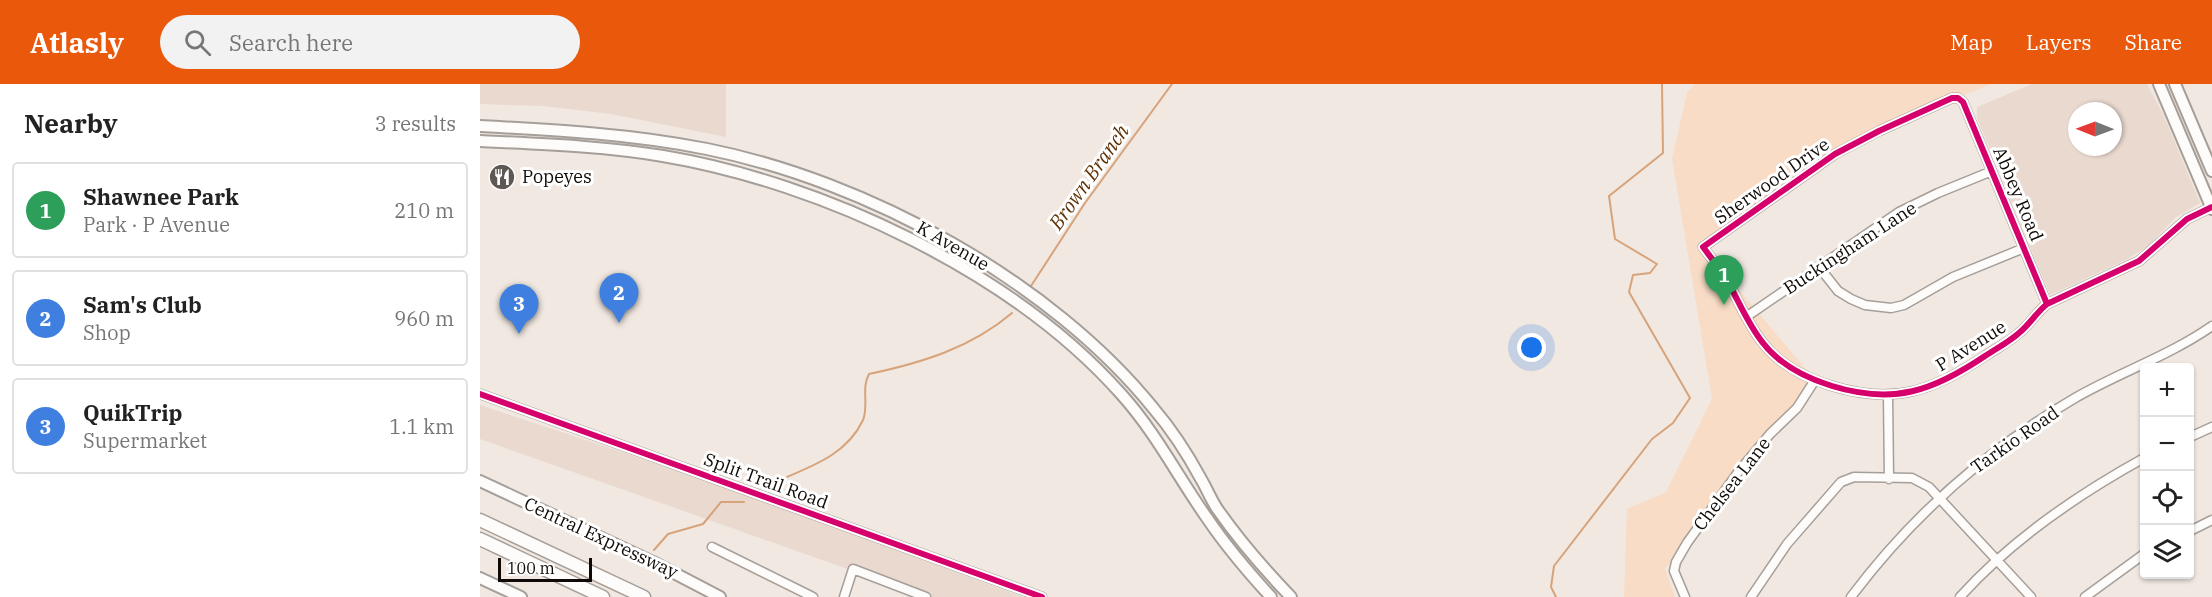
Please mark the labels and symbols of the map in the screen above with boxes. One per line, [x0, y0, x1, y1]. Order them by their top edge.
north arrow [2068, 102, 2122, 156]
water label: Brown Branch [1042, 119, 1135, 236]
street label: Sherwood Drive [1710, 132, 1834, 229]
street label: Abbey Road [1988, 143, 2049, 245]
restaurant icon: Popeyes [487, 162, 517, 192]
place label: Popeyes [522, 165, 592, 188]
street label: Buckingham Lane [1779, 196, 1921, 299]
street label: K Avenue [913, 216, 994, 276]
pin: 1 [1704, 256, 1744, 305]
pin: 2 [600, 274, 638, 323]
pin: 3 [500, 284, 538, 334]
street label: P Avenue [1931, 315, 2010, 376]
your location [1517, 333, 1546, 362]
street label: Tarkio Road [1966, 401, 2063, 478]
street label: Chelsea Lane [1688, 432, 1775, 535]
street label: Split Trail Road [701, 447, 832, 514]
street label: Central Expressway [521, 492, 682, 583]
scale bar [498, 555, 592, 582]

